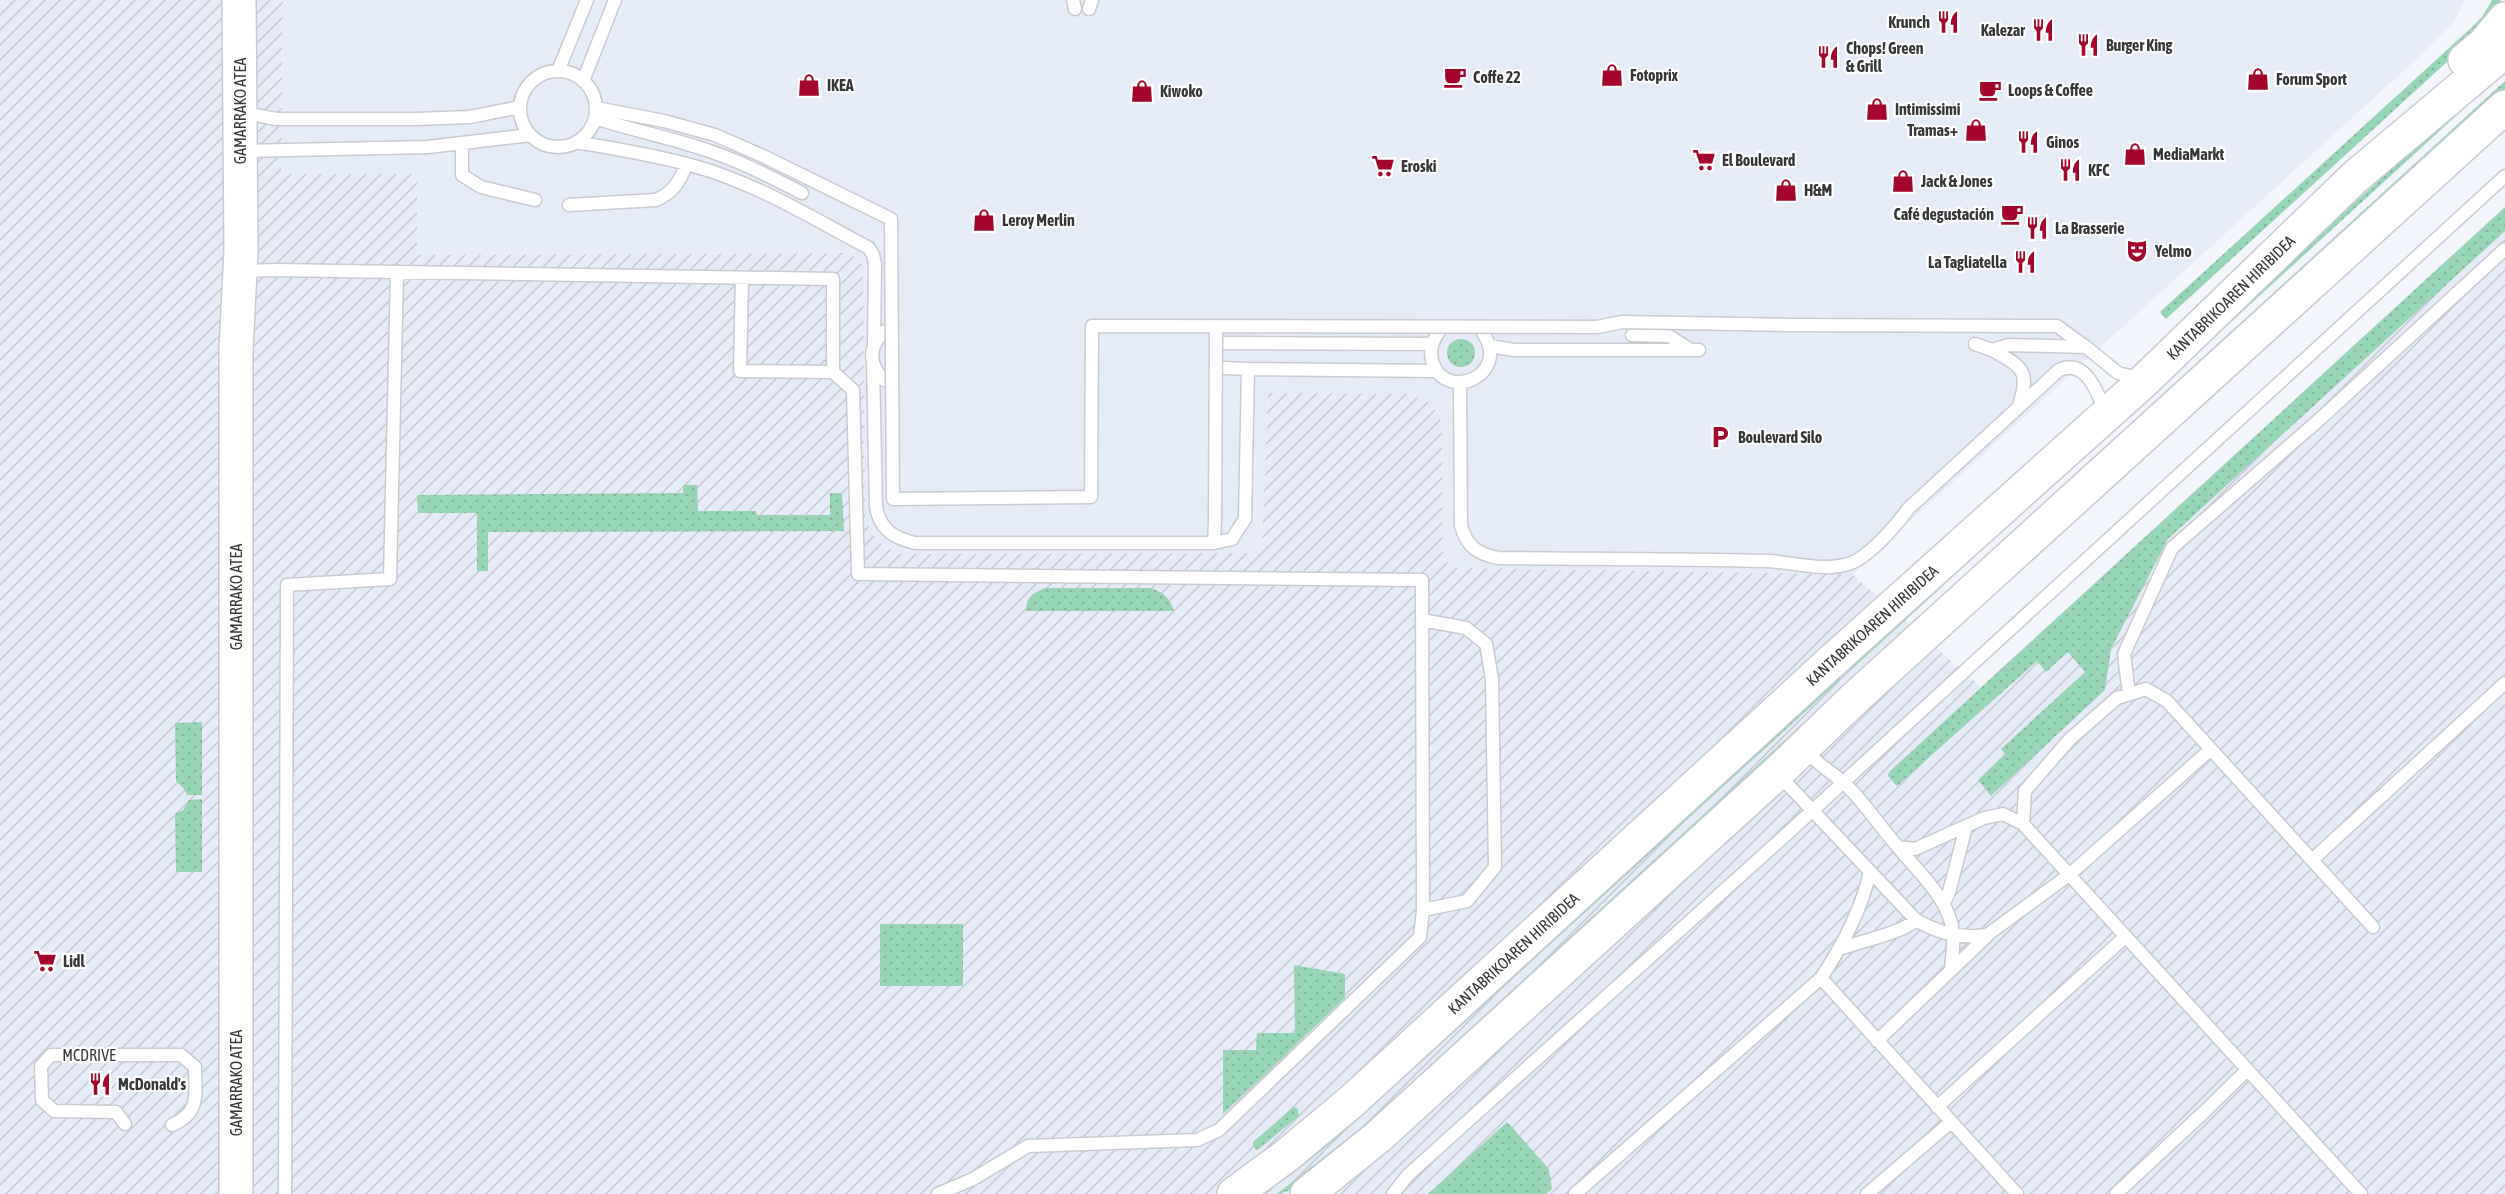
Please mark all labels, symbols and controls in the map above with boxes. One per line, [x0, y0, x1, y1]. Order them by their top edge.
restaurant icon: Krunch [1935, 9, 1961, 35]
place label: Krunch [1888, 13, 1930, 31]
restaurant icon: Kalezar [2030, 17, 2056, 43]
place label: Kalezar [1981, 21, 2025, 39]
restaurant icon: Burger King [2075, 32, 2101, 58]
place label: Burger King [2106, 36, 2173, 54]
place label: Chops! Green & Grill [1846, 39, 1924, 75]
restaurant icon: Chops! Green & Grill [1815, 44, 1841, 70]
street label: GAMARRAKO ATEA [231, 58, 249, 164]
shop icon: Fotoprix [1599, 62, 1625, 88]
cafe icon: Coffe 22 [1442, 64, 1468, 90]
place label: Fotoprix [1630, 66, 1679, 84]
shop icon: Forum Sport [2245, 66, 2271, 92]
place label: Coffe 22 [1473, 68, 1521, 86]
place label: Forum Sport [2276, 70, 2347, 88]
shop icon: IKEA [796, 72, 822, 98]
place label: IKEA [827, 76, 854, 94]
cafe icon: Loops & Coffee [1977, 77, 2003, 103]
shop icon: Kiwoko [1129, 78, 1155, 104]
place label: Loops & Coffee [2008, 81, 2093, 99]
place label: Kiwoko [1160, 82, 1203, 100]
shop icon: Intimissimi [1864, 96, 1890, 122]
place label: Intimissimi [1895, 100, 1961, 118]
shop icon: Tramas+ [1963, 117, 1989, 143]
place label: Tramas+ [1907, 121, 1958, 139]
restaurant icon: Ginos [2015, 129, 2041, 155]
place label: Ginos [2046, 133, 2079, 151]
shop icon: MediaMarkt [2122, 141, 2148, 167]
place label: MediaMarkt [2153, 145, 2225, 163]
supermarket icon: El Boulevard [1691, 147, 1717, 173]
place label: El Boulevard [1722, 151, 1796, 169]
supermarket icon: Eroski [1370, 153, 1396, 179]
place label: Eroski [1401, 157, 1437, 175]
restaurant icon: KFC [2057, 157, 2083, 183]
place label: KFC [2088, 161, 2110, 179]
shop icon: Jack & Jones [1890, 168, 1916, 194]
place label: Jack & Jones [1920, 172, 1993, 190]
shop icon: H&M [1773, 177, 1799, 203]
place label: H&M [1804, 181, 1832, 199]
cafe icon: Café degustación [1999, 201, 2025, 227]
place label: Café degustación [1893, 205, 1994, 223]
shop icon: Leroy Merlin [971, 207, 997, 233]
place label: Leroy Merlin [1002, 211, 1075, 229]
restaurant icon: La Brasserie [2024, 215, 2050, 241]
place label: La Brasserie [2055, 219, 2124, 237]
street label: KANTABRIKOAREN HIRIBIDEA [2163, 231, 2298, 363]
theatre icon: Yelmo [2124, 238, 2150, 264]
place label: Yelmo [2154, 242, 2192, 260]
restaurant icon: La Tagliatella [2012, 249, 2038, 275]
place label: La Tagliatella [1928, 253, 2007, 271]
parking icon: Boulevard Silo [1707, 424, 1733, 450]
place label: Boulevard Silo [1738, 428, 1823, 446]
street label: GAMARRAKO ATEA [227, 544, 245, 650]
street label: KANTABRIKOAREN HIRIBIDEA [1802, 561, 1942, 689]
street label: KANTABRIKOAREN HIRIBIDEA [1444, 889, 1582, 1018]
supermarket icon: Lidl [32, 948, 58, 974]
place label: Lidl [63, 952, 85, 970]
street label: GAMARRAKO ATEA [227, 1030, 245, 1136]
street label: MCDRIVE [62, 1046, 116, 1064]
restaurant icon: McDonald's [87, 1071, 113, 1097]
place label: McDonald's [118, 1075, 187, 1093]

